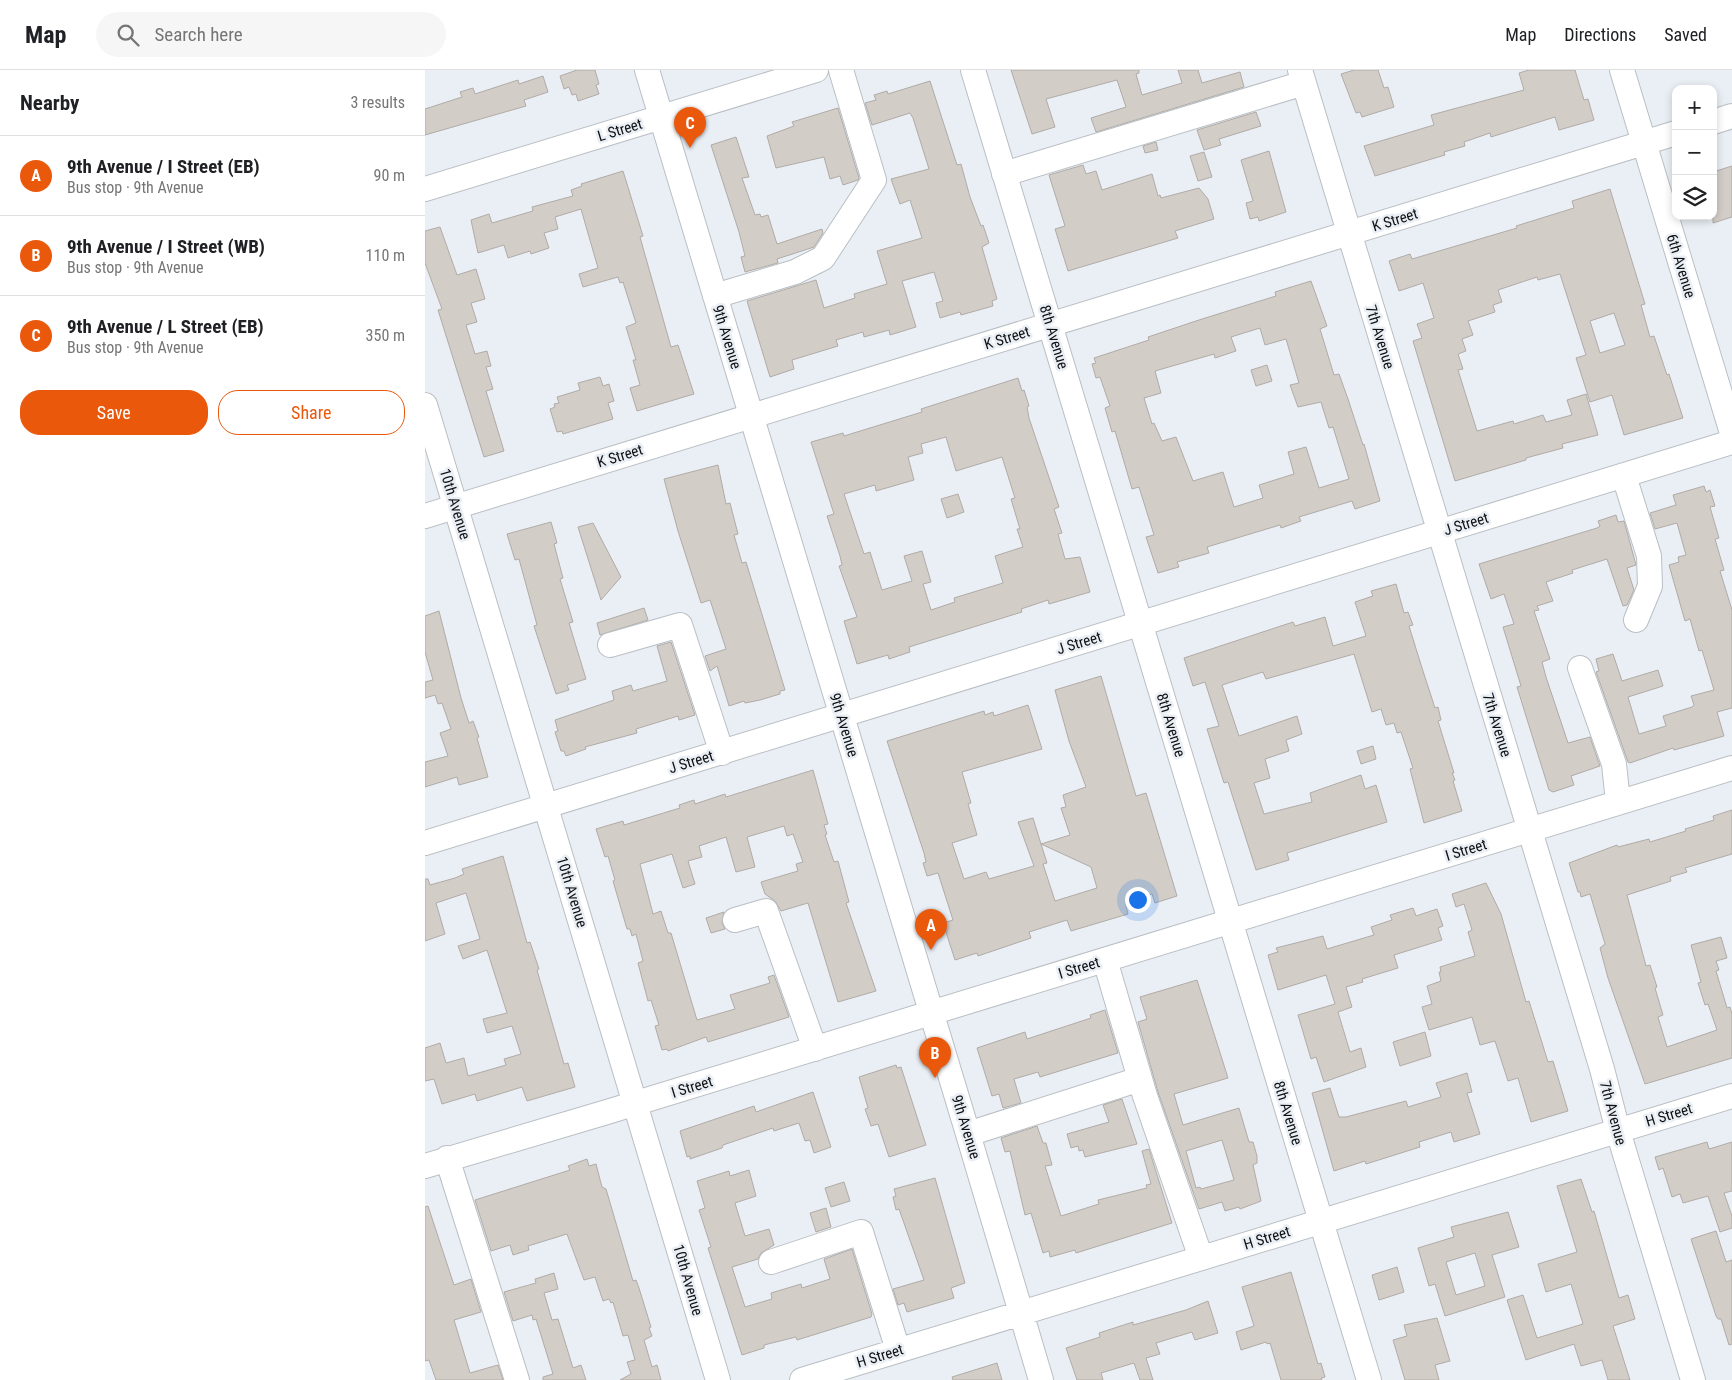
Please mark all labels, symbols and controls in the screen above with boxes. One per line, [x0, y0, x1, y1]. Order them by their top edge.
search box [96, 12, 446, 57]
text: Map [25, 21, 66, 49]
icon: search [114, 21, 142, 49]
text: Search here [154, 23, 243, 46]
text: Map [1505, 24, 1536, 45]
text: Directions [1564, 24, 1636, 45]
text: Saved [1664, 24, 1707, 45]
map controls [1672, 85, 1717, 220]
button: + [1672, 85, 1717, 130]
text: Nearby [20, 91, 79, 115]
text: 3 results [350, 93, 405, 112]
pin: C [674, 107, 706, 148]
street label: L Street [596, 115, 644, 145]
button: − [1672, 130, 1717, 175]
text: 9th Avenue / I Street (EB) [67, 155, 260, 178]
text: A [31, 166, 41, 185]
text: 90 m [373, 166, 405, 185]
button: layers [1672, 175, 1717, 220]
text: Bus stop · 9th Avenue [67, 178, 204, 197]
street label: K Street [1370, 205, 1420, 235]
street label: 6th Avenue [1663, 232, 1699, 300]
text: 9th Avenue / I Street (WB) [67, 235, 265, 258]
text: B [32, 246, 40, 265]
text: 110 m [366, 246, 405, 265]
text: Bus stop · 9th Avenue [67, 258, 204, 277]
street label: 9th Avenue [709, 303, 745, 371]
street label: 8th Avenue [1036, 303, 1072, 371]
street label: 7th Avenue [1362, 303, 1398, 371]
text: 9th Avenue / L Street (EB) [67, 315, 264, 338]
street label: K Street [982, 323, 1032, 353]
text: C [31, 326, 41, 345]
text: 350 m [366, 326, 405, 345]
text: Bus stop · 9th Avenue [67, 338, 204, 357]
button: Save [20, 390, 208, 435]
button: Share [218, 390, 405, 435]
street label: K Street [595, 441, 645, 471]
street label: 10th Avenue [436, 466, 474, 542]
street label: J Street [1441, 509, 1491, 539]
street label: J Street [1054, 628, 1104, 658]
street label: 9th Avenue [826, 691, 862, 759]
street label: 8th Avenue [1153, 691, 1189, 759]
street label: 7th Avenue [1479, 691, 1515, 759]
street label: J Street [666, 747, 716, 777]
street label: I Street [1443, 835, 1489, 865]
street label: 10th Avenue [553, 854, 591, 930]
your location [1125, 887, 1151, 913]
pin: A [915, 909, 947, 950]
street label: I Street [1056, 953, 1102, 983]
pin: B [919, 1037, 951, 1078]
street label: I Street [669, 1072, 715, 1102]
street label: 8th Avenue [1270, 1079, 1306, 1147]
street label: 7th Avenue [1596, 1079, 1630, 1147]
street label: 9th Avenue [948, 1093, 984, 1161]
street label: H Street [1643, 1099, 1695, 1131]
street label: H Street [1241, 1222, 1293, 1254]
street label: 10th Avenue [669, 1242, 707, 1318]
street label: H Street [854, 1340, 906, 1372]

